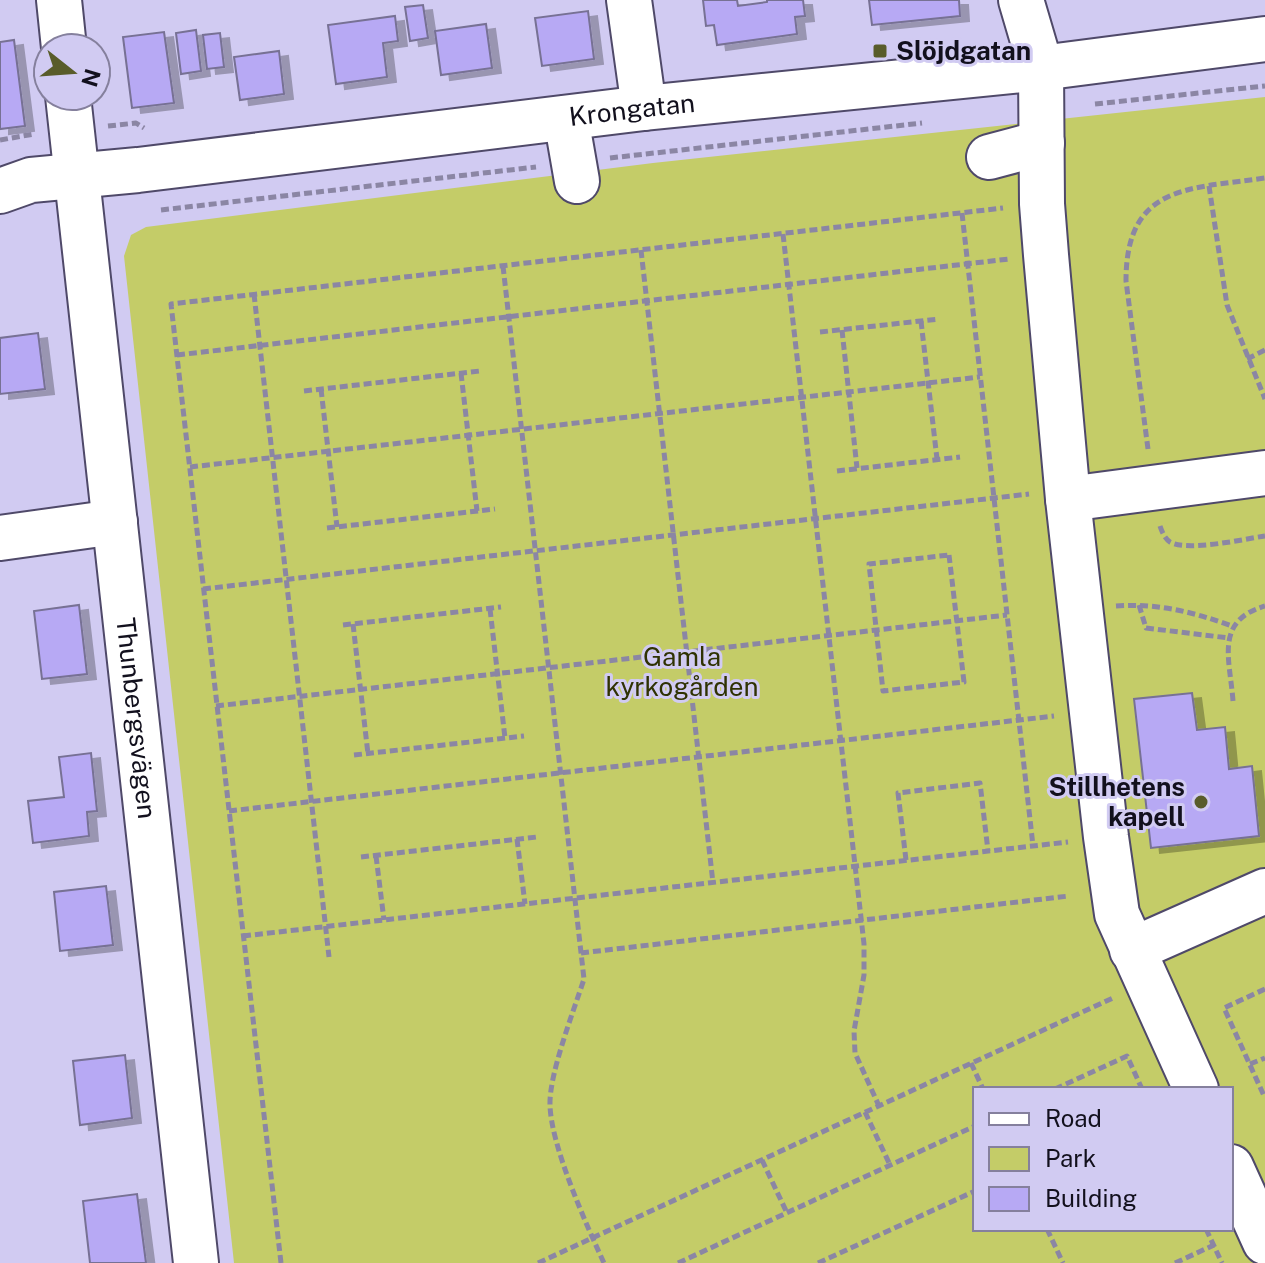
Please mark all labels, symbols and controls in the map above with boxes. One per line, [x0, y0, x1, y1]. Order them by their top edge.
north arrow [32, 32, 112, 112]
place label: Slöjdgatan [896, 35, 1031, 66]
marker: Slöjdgatan [871, 42, 889, 60]
text: N [76, 66, 106, 90]
street label: Krongatan [567, 87, 696, 132]
street label: Thunbergsvägen [110, 616, 163, 820]
park label: Gamla kyrkogården [606, 641, 759, 702]
place label: Stillhetens kapell [1049, 771, 1185, 832]
marker: Stillhetens kapell [1192, 793, 1210, 811]
legend [973, 1087, 1233, 1231]
text: Road [1045, 1104, 1102, 1132]
text: Park [1045, 1144, 1096, 1172]
text: Building [1045, 1184, 1137, 1212]

